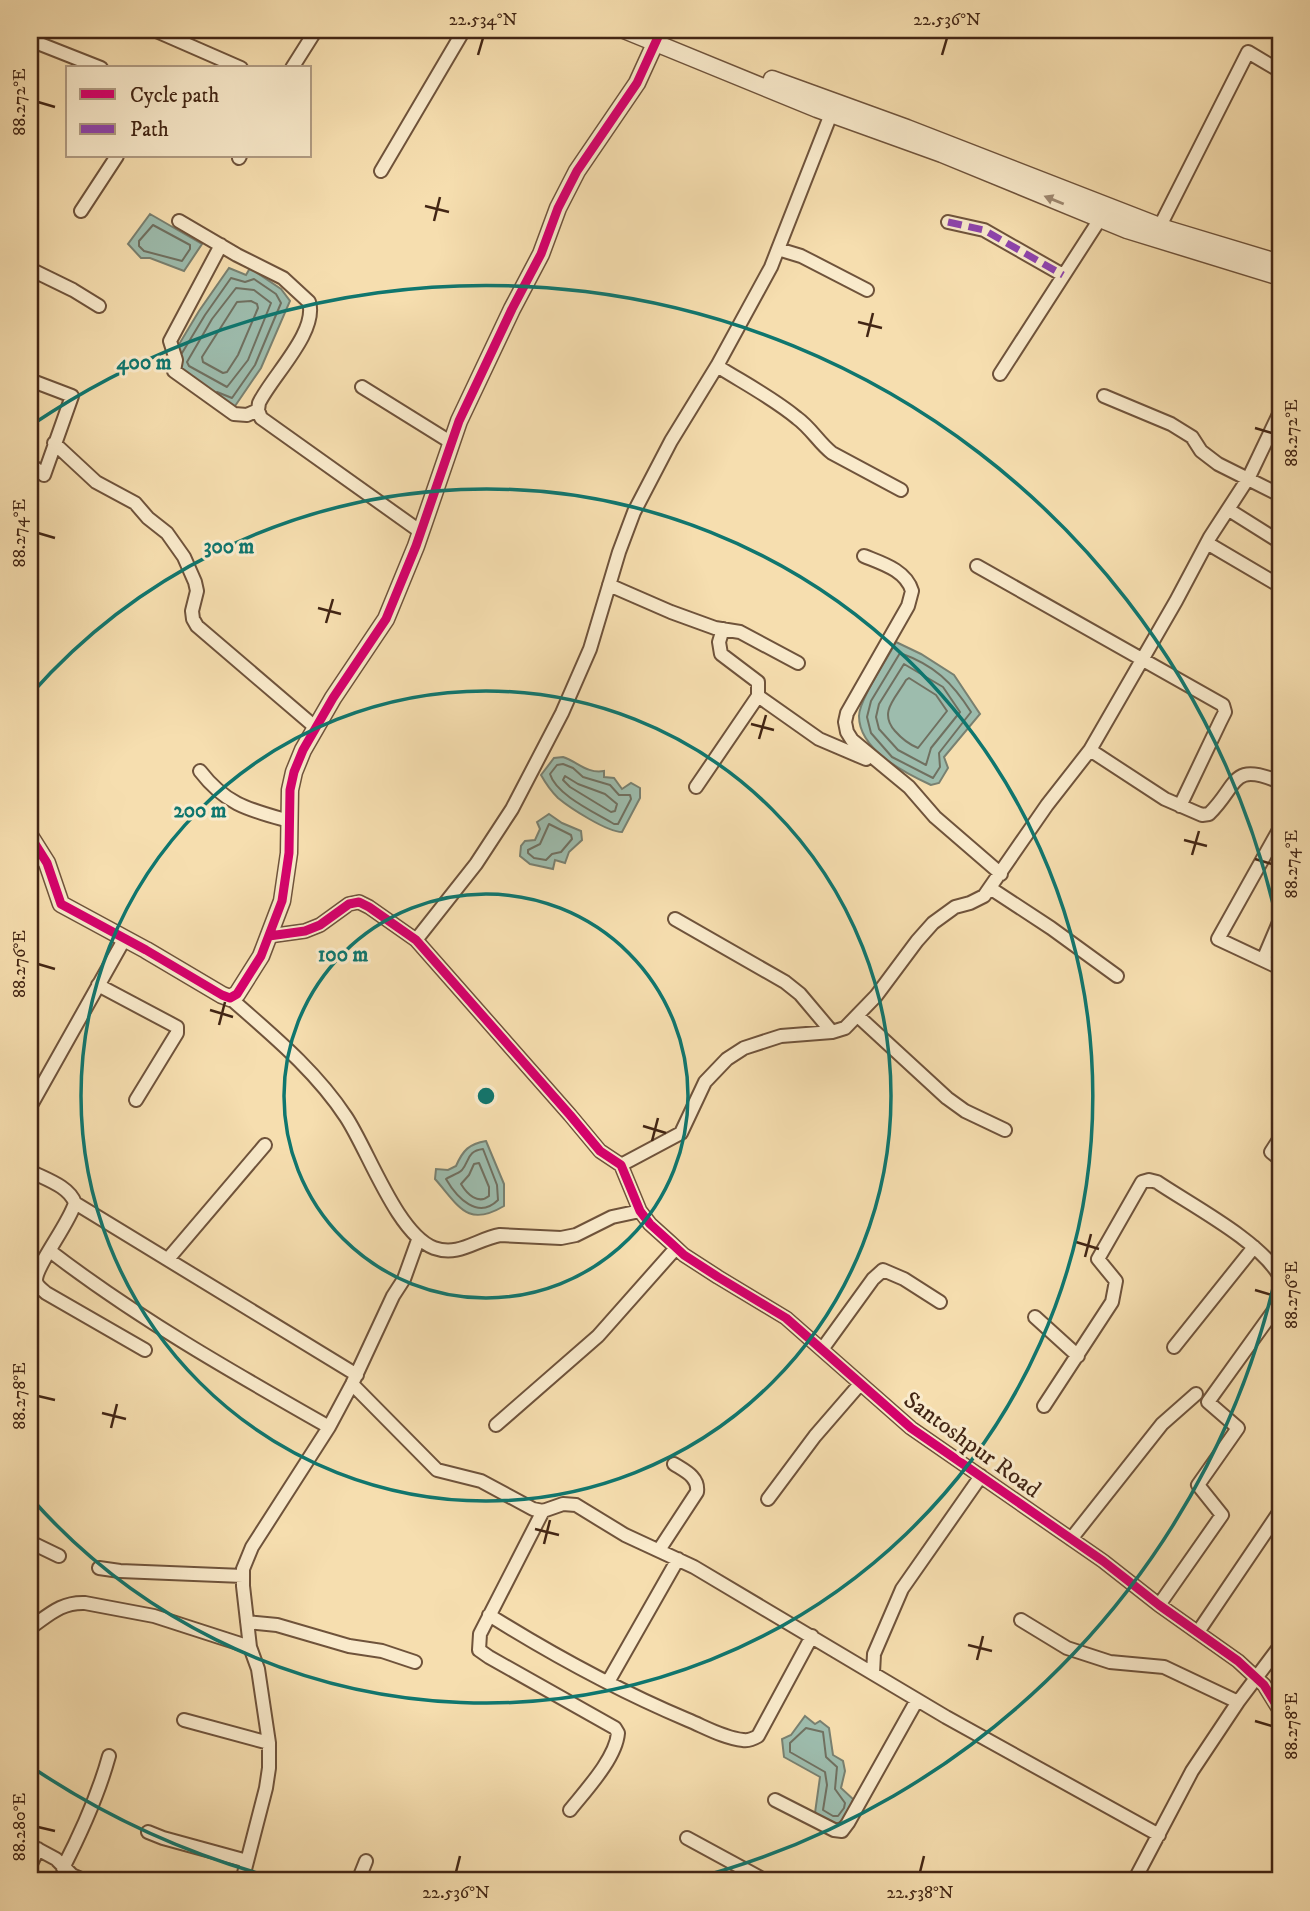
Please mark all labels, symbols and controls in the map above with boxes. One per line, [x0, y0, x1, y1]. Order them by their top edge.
text: 22.534°N [449, 9, 518, 31]
text: 22.536°N [913, 9, 981, 31]
legend [66, 66, 312, 158]
text: 88.272°E [9, 68, 31, 136]
text: Cycle path [130, 83, 219, 109]
text: Path [130, 117, 169, 143]
one-way arrow [1043, 194, 1064, 205]
text: 400 m [117, 350, 172, 376]
text: 88.272°E [1281, 399, 1303, 467]
text: 88.274°E [9, 498, 31, 567]
text: 300 m [204, 534, 255, 560]
text: 200 m [173, 798, 227, 824]
text: 88.274°E [1281, 829, 1303, 898]
text: 88.276°E [9, 930, 31, 998]
text: 100 m [318, 942, 368, 968]
centre of rings [474, 1084, 498, 1108]
text: 88.276°E [1281, 1261, 1303, 1329]
text: 88.278°E [9, 1362, 31, 1430]
street label: Santoshpur Road [897, 1385, 1047, 1505]
text: 88.278°E [1281, 1692, 1303, 1760]
text: 88.280°E [9, 1793, 31, 1861]
text: 22.536°N [422, 1882, 490, 1904]
text: 22.538°N [886, 1882, 954, 1904]

